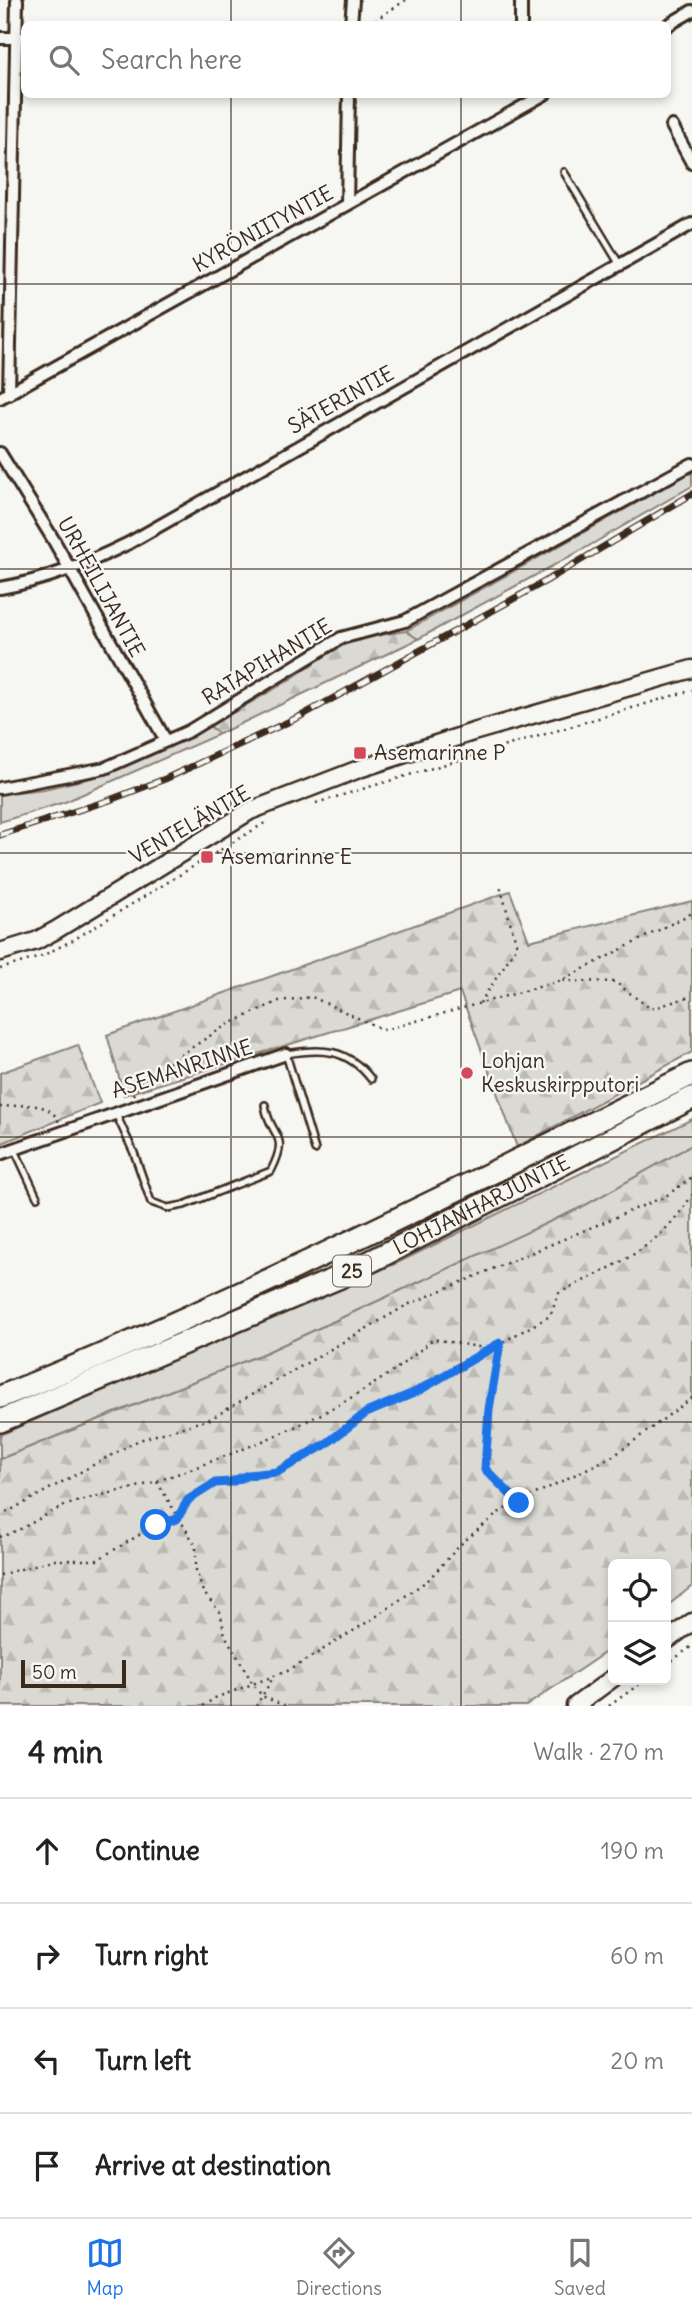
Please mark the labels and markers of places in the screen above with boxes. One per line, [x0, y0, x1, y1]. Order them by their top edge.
place label: Asemarinne P [374, 739, 505, 766]
marker: Asemarinne P [352, 745, 368, 761]
place label: Asemarinne E [221, 843, 352, 870]
marker: Asemarinne E [199, 849, 215, 865]
place label: Lohjan Keskuskirpputori [481, 1047, 639, 1098]
marker: Lohjan Keskuskirpputori [459, 1065, 475, 1081]

